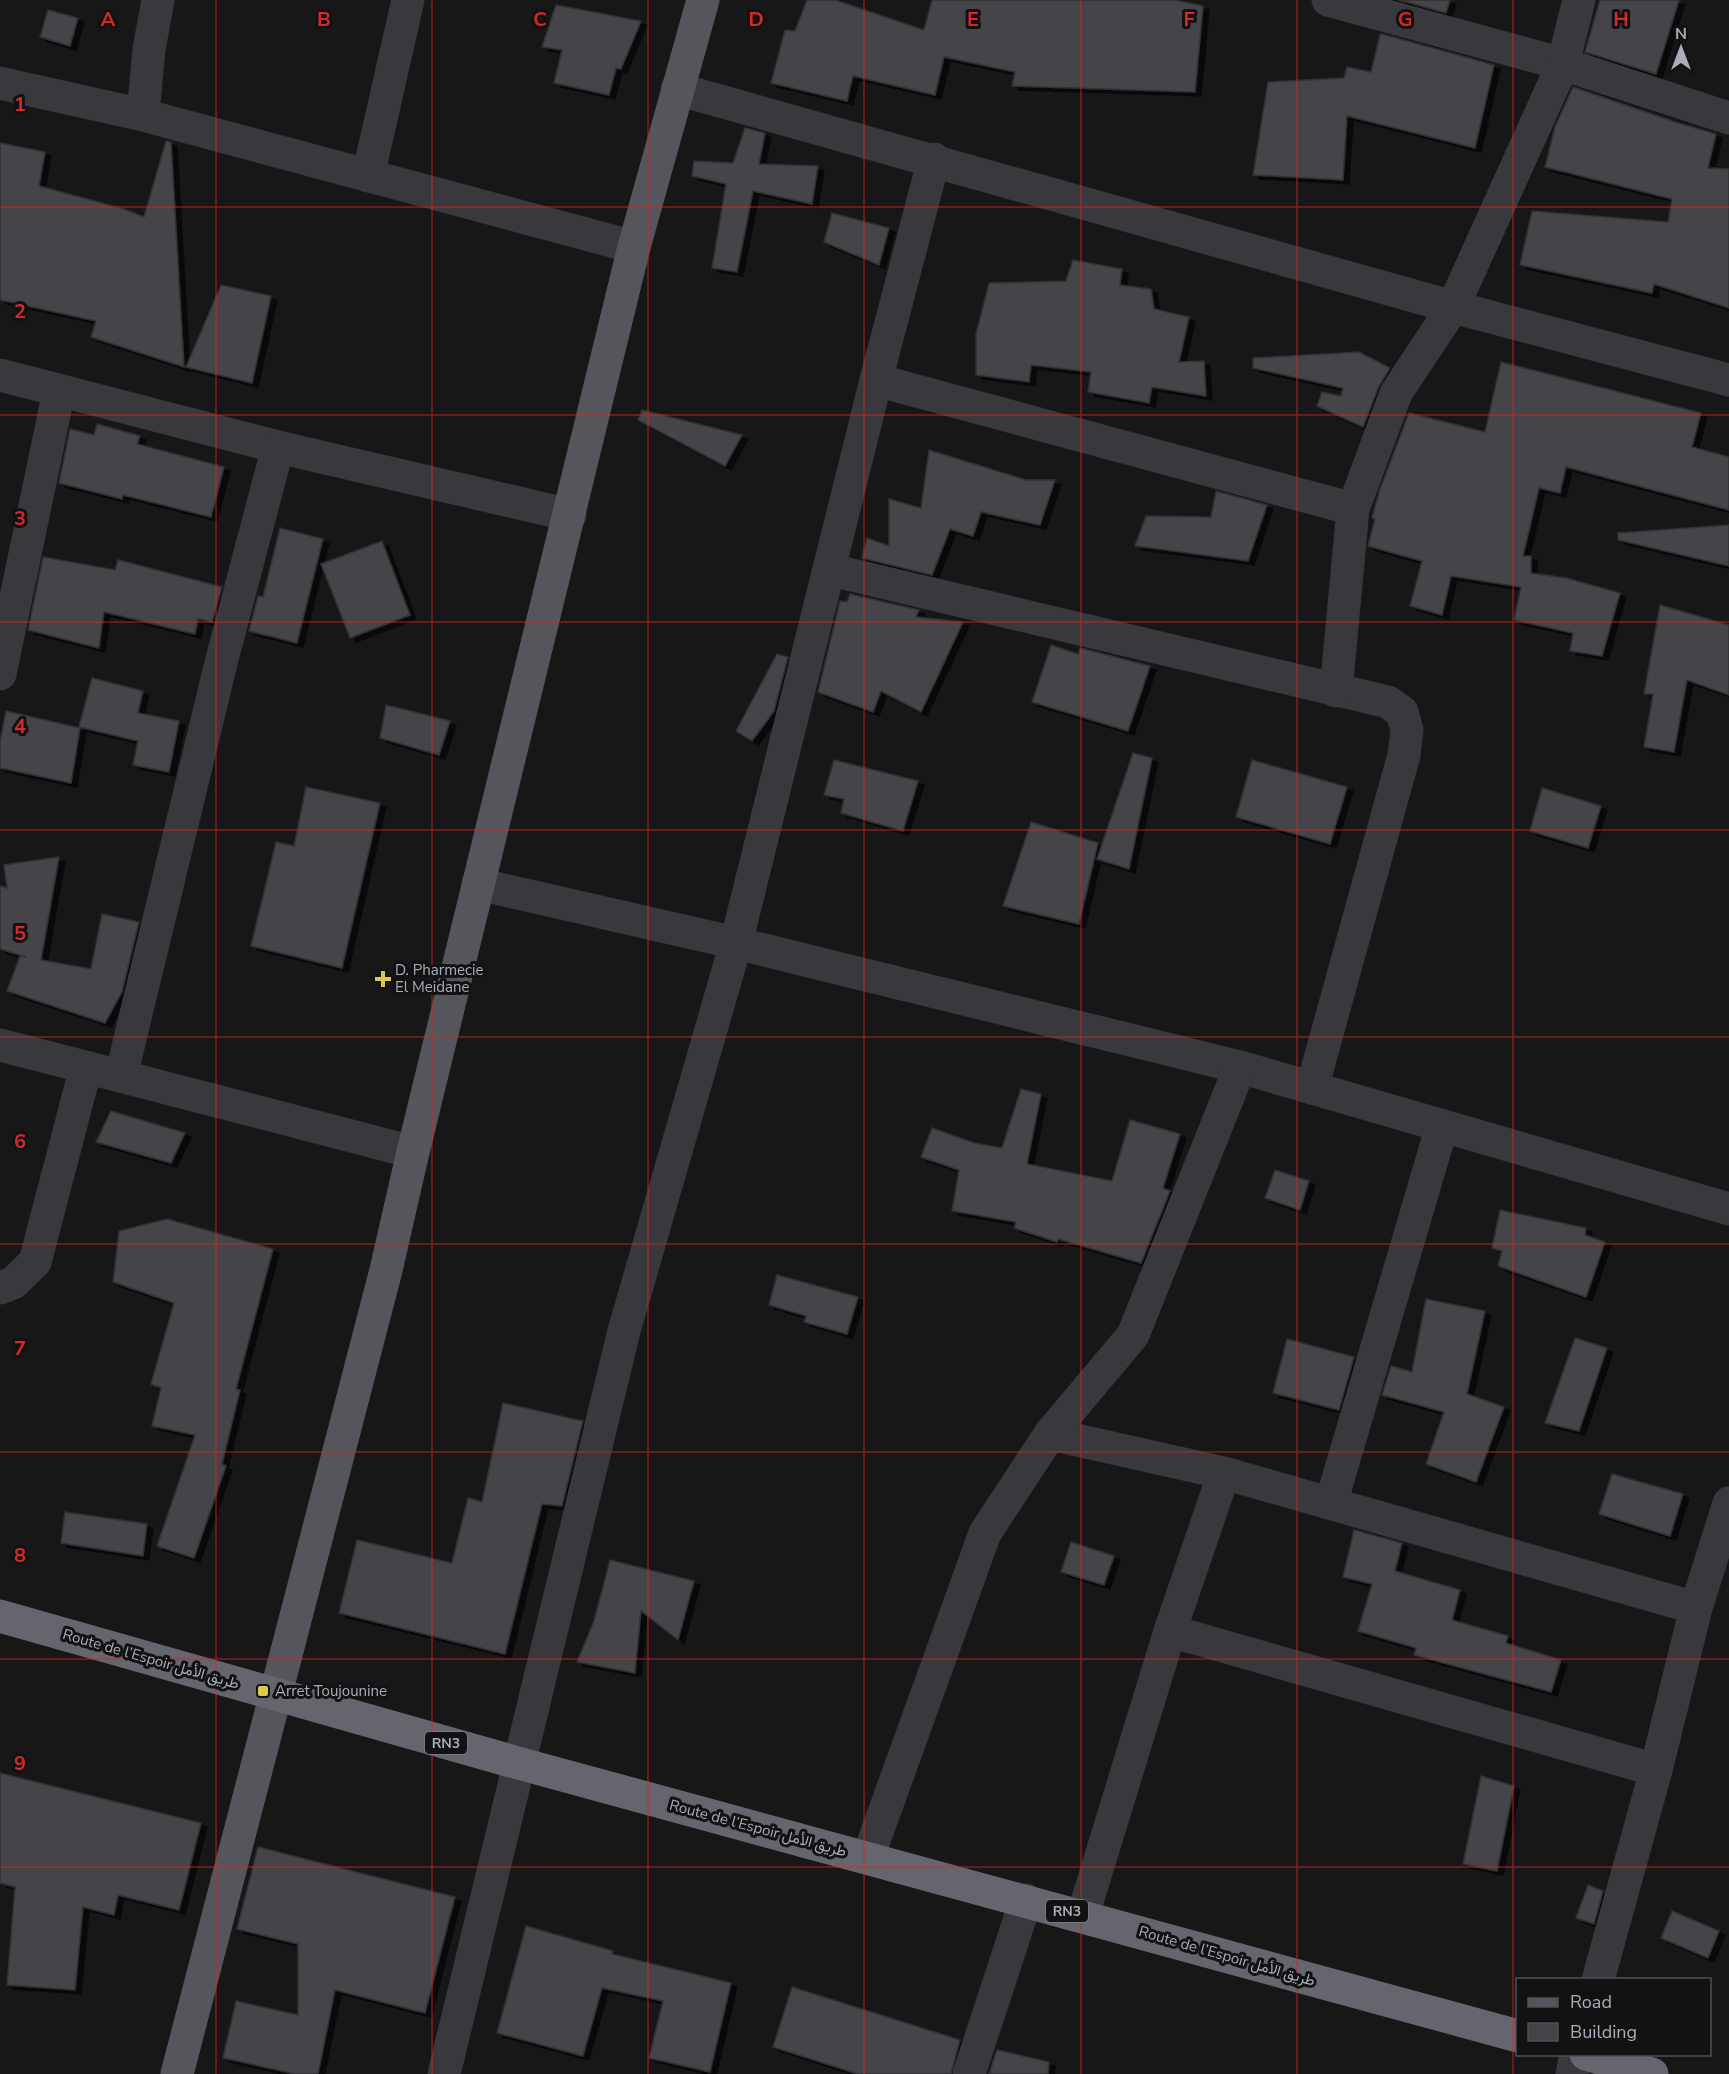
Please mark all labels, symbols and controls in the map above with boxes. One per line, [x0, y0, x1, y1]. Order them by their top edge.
text: A [101, 6, 116, 33]
text: B [317, 6, 331, 33]
text: C [533, 6, 547, 33]
text: D [748, 6, 764, 33]
text: E [967, 6, 979, 33]
text: F [1183, 6, 1195, 33]
text: G [1398, 6, 1412, 33]
text: H [1613, 6, 1629, 33]
north arrow [1651, 18, 1711, 78]
text: N [1675, 23, 1687, 45]
text: 1 [14, 91, 26, 118]
text: 2 [14, 298, 26, 325]
text: 3 [14, 505, 26, 532]
text: 4 [14, 713, 26, 740]
text: 5 [14, 920, 26, 947]
place label: D. Pharmecie El Meidane [395, 960, 483, 997]
marker: D. Pharmecie El Meidane [376, 972, 390, 986]
text: 6 [14, 1128, 26, 1155]
text: 7 [14, 1335, 26, 1362]
text: 8 [14, 1542, 26, 1569]
street label: Route de l’Espoir طريق الأمل [60, 1624, 242, 1694]
place label: Arret Toujounine [275, 1681, 387, 1701]
marker: Arret Toujounine [256, 1684, 270, 1698]
road number: RN3 [425, 1732, 467, 1754]
text: 9 [14, 1750, 26, 1777]
street label: Route de l’Espoir طريق الأمل [667, 1795, 849, 1861]
road number: RN3 [1046, 1900, 1088, 1922]
street label: Route de l’Espoir طريق الأمل [1136, 1921, 1318, 1991]
legend [1516, 1978, 1711, 2056]
text: Road [1570, 1990, 1612, 2014]
text: Building [1570, 2020, 1637, 2044]

